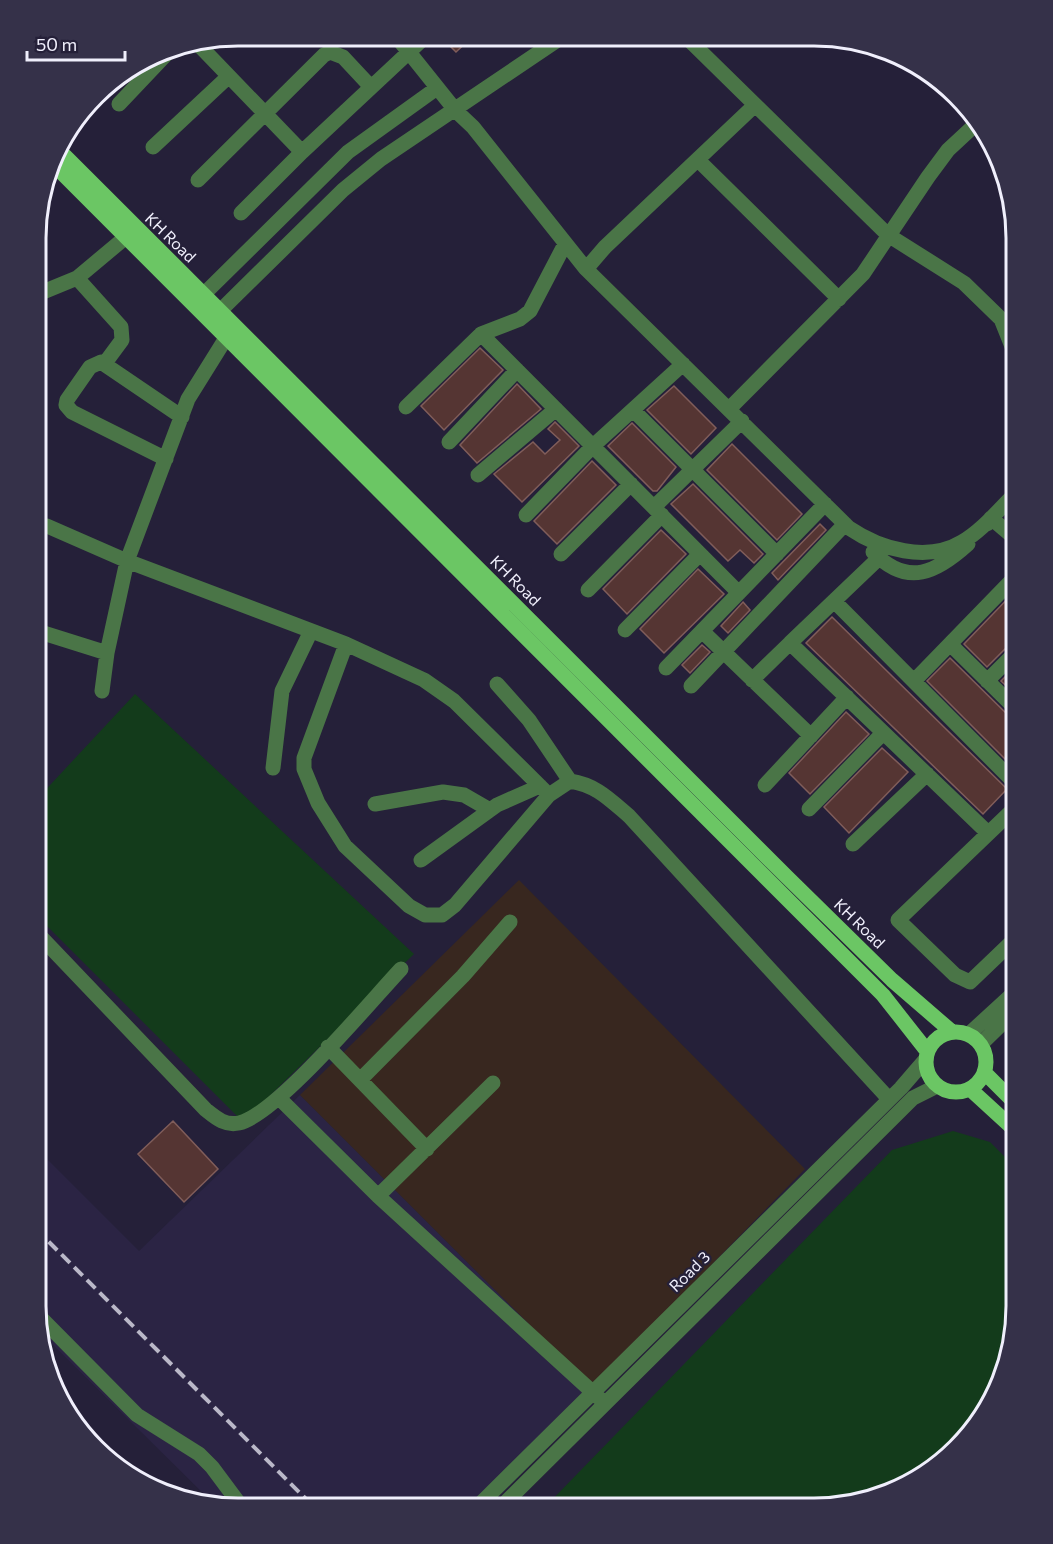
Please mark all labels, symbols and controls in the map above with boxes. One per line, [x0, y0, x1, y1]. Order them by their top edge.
scale bar [27, 24, 124, 62]
text: 50 m [36, 33, 77, 55]
street label: KH Road [142, 208, 200, 266]
street label: KH Road [487, 551, 545, 609]
street label: KH Road [831, 894, 889, 952]
street label: Road 3 [665, 1247, 713, 1295]

